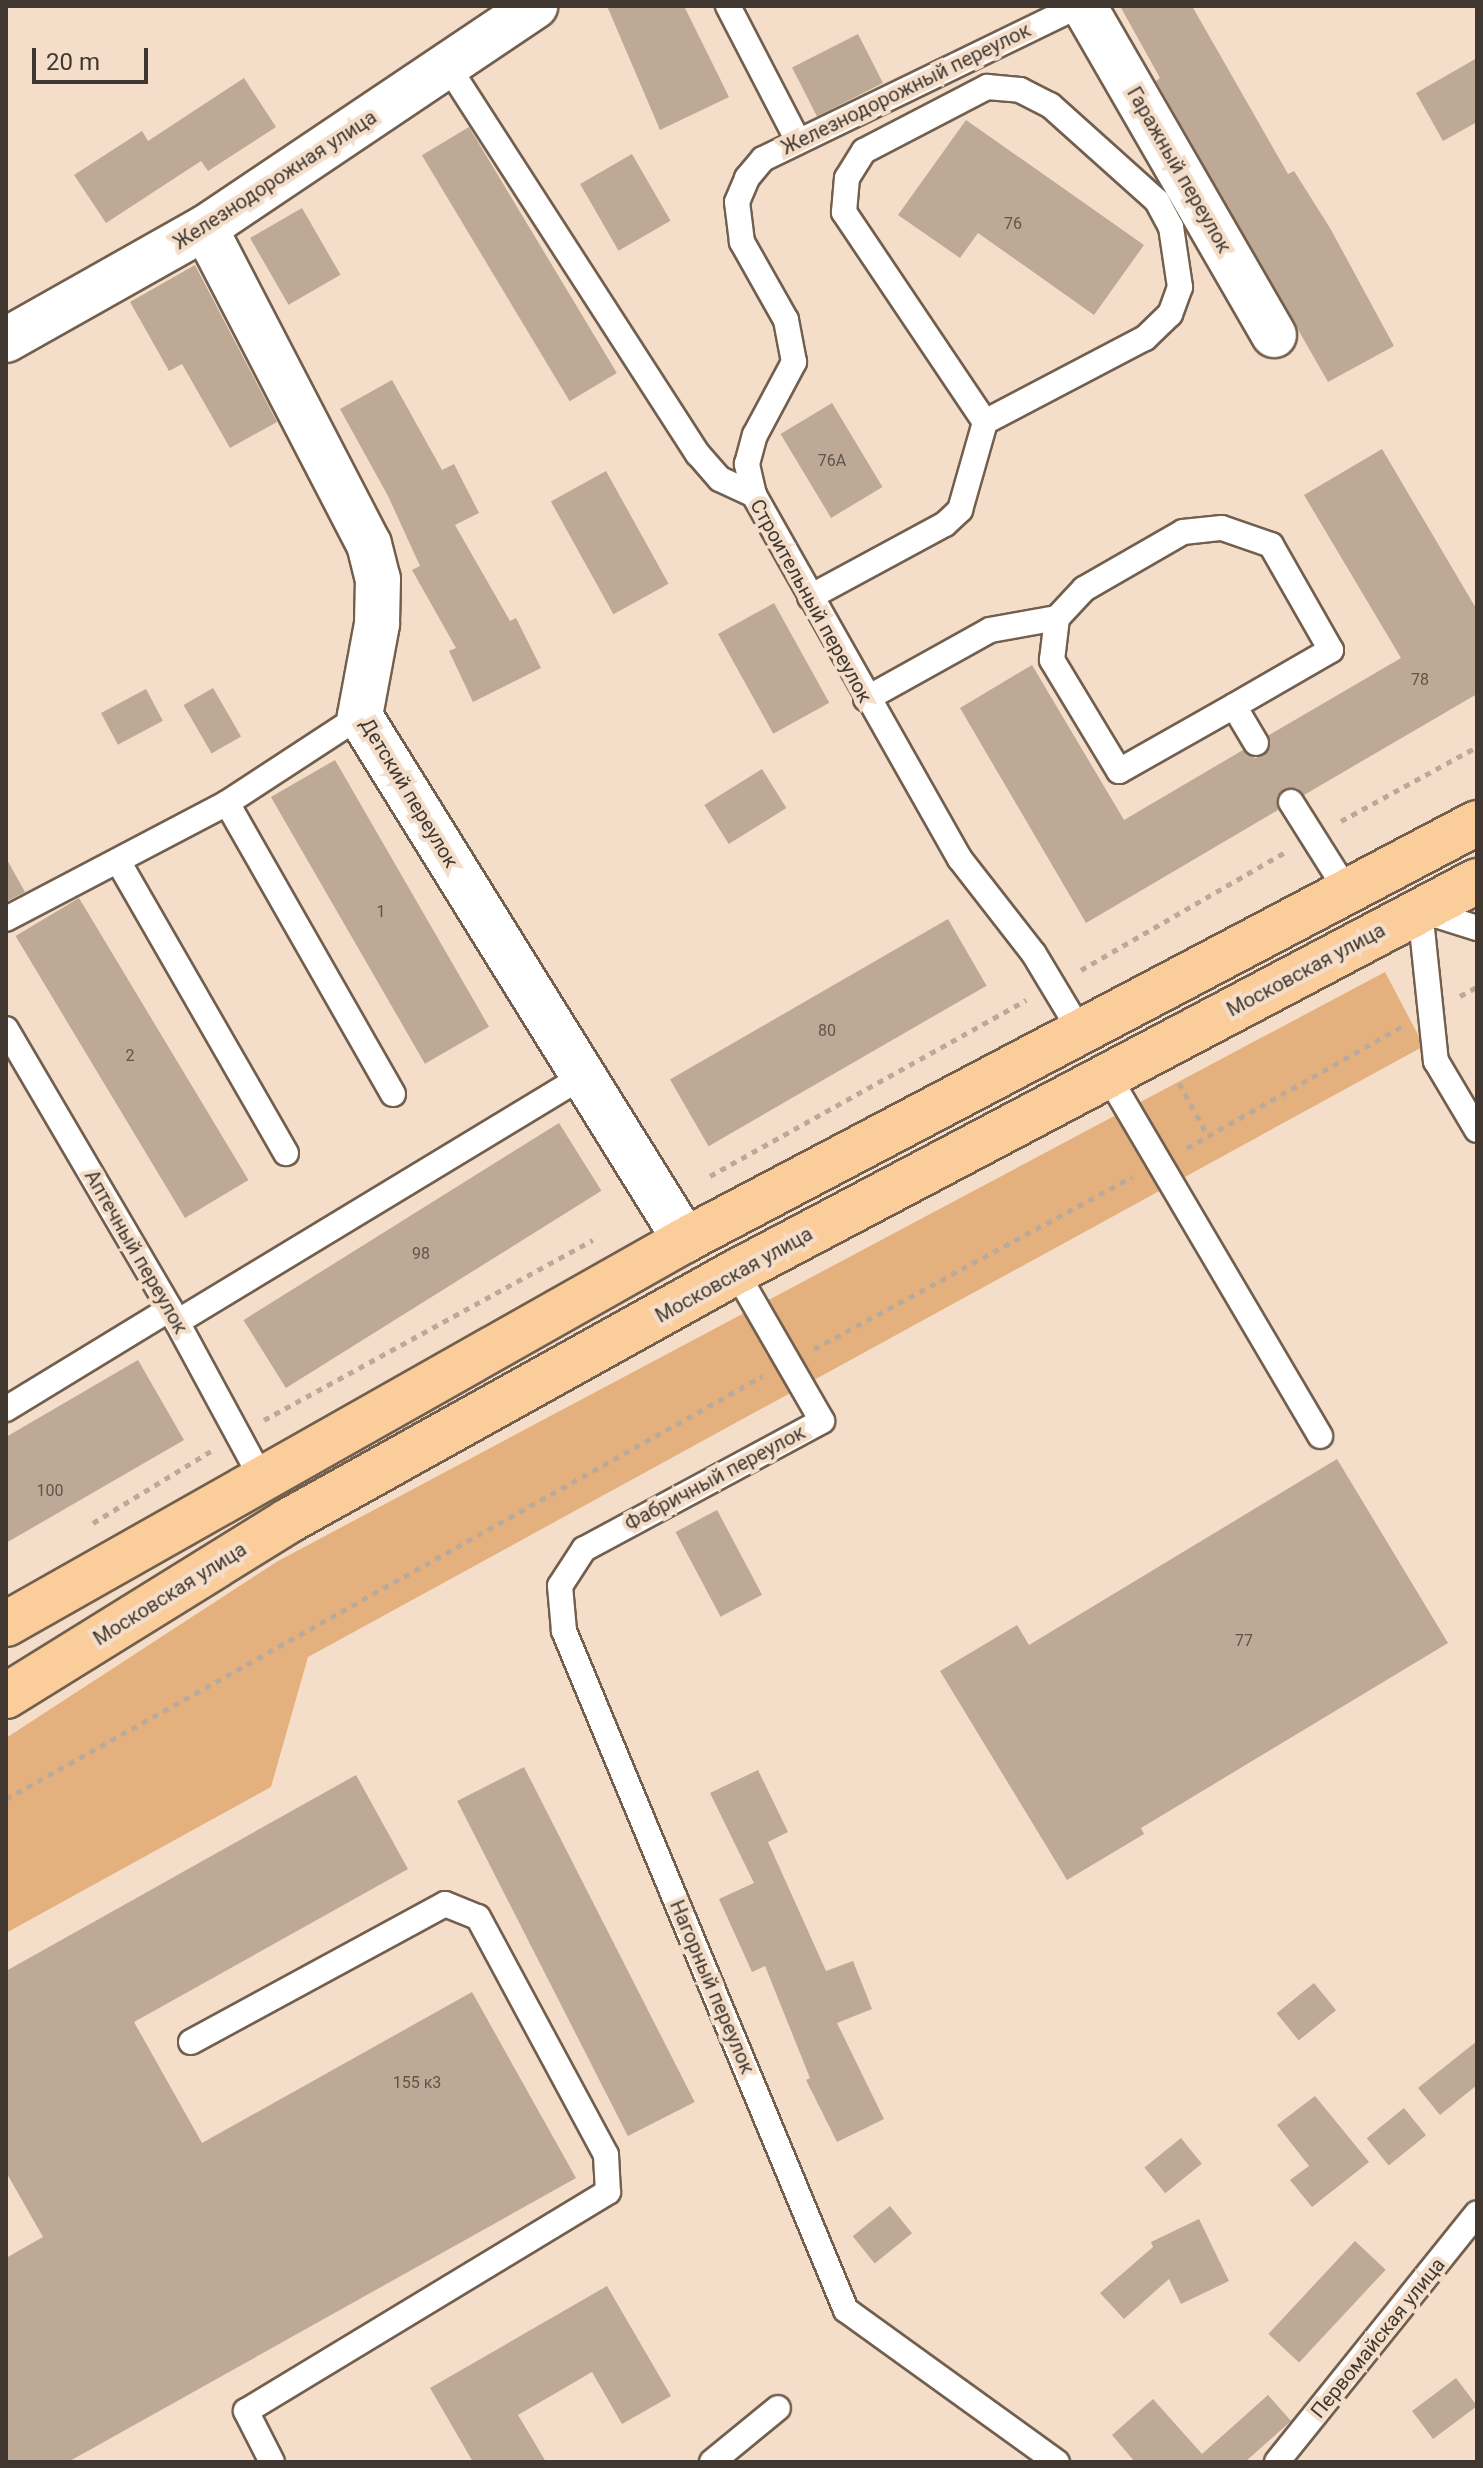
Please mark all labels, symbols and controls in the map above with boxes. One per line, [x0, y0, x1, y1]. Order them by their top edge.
street label: Железнодорожный переулок [777, 18, 1035, 160]
scale bar [36, 32, 152, 82]
text: 20 m [46, 48, 100, 76]
street label: Гаражный переулок [1122, 83, 1236, 257]
street label: Железнодорожная улица [169, 105, 381, 255]
house number: 76 [1004, 214, 1022, 234]
house number: 76А [818, 451, 846, 471]
street label: Строительный переулок [745, 495, 877, 707]
house number: 78 [1411, 670, 1429, 690]
street label: Детский переулок [355, 714, 463, 872]
house number: 1 [377, 902, 385, 922]
street label: Московская улица [1223, 918, 1389, 1022]
house number: 80 [818, 1021, 836, 1041]
house number: 2 [126, 1046, 134, 1066]
street label: Аптечный переулок [79, 1166, 193, 1338]
street label: Московская улица [651, 1222, 817, 1328]
house number: 98 [412, 1244, 430, 1264]
street label: Фабричный переулок [621, 1420, 809, 1536]
house number: 100 [37, 1481, 63, 1501]
street label: Московская улица [89, 1537, 251, 1651]
house number: 77 [1235, 1631, 1253, 1651]
street label: Нагорный переулок [665, 1897, 759, 2077]
house number: 155 к3 [393, 2073, 441, 2093]
street label: Первомайская улица [1306, 2253, 1450, 2423]

